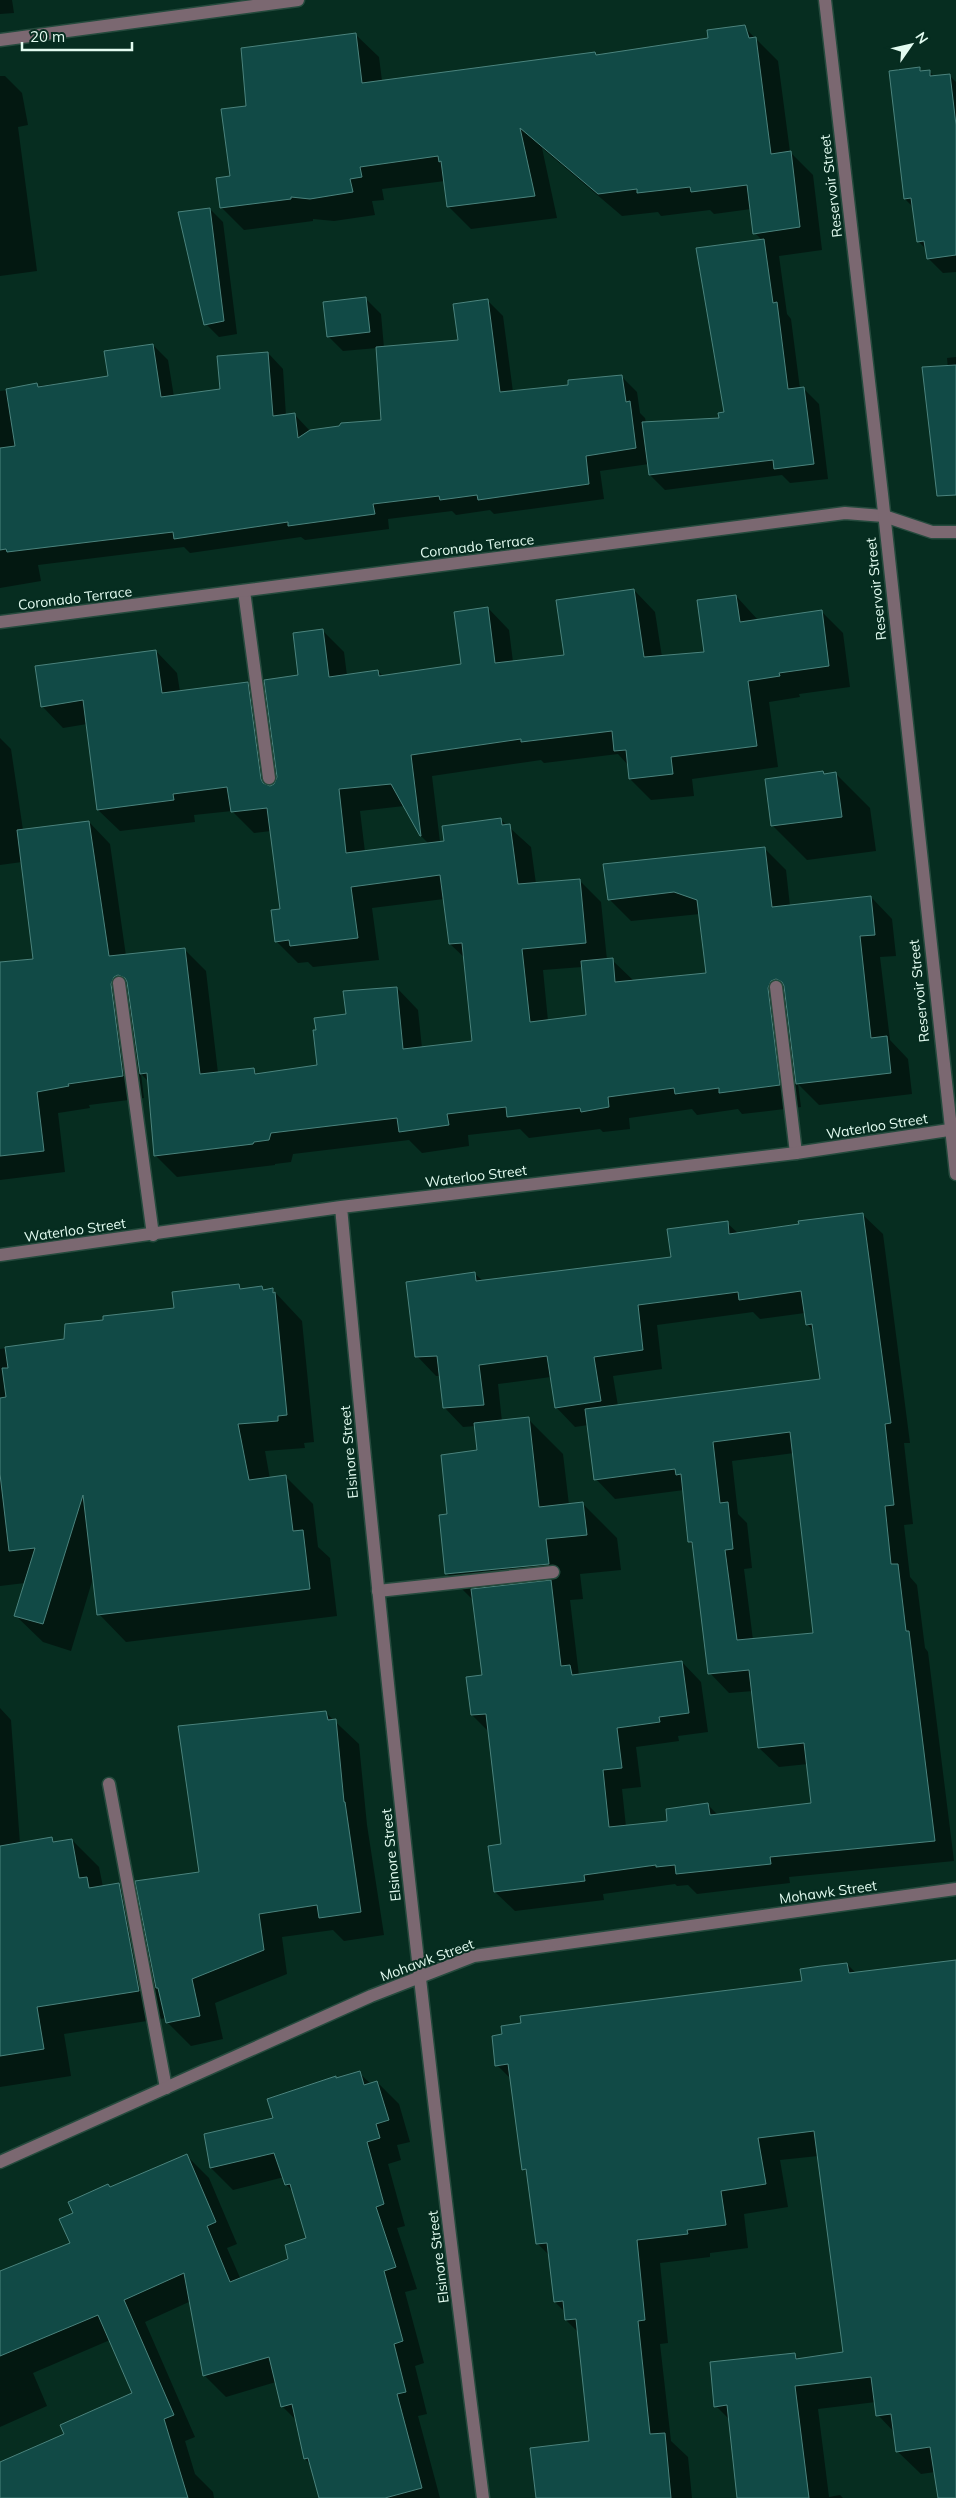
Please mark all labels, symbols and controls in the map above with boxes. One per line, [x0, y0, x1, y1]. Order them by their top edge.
scale bar [22, 20, 132, 52]
north arrow [886, 20, 936, 70]
text: 20 m [30, 27, 65, 46]
text: N [911, 28, 932, 47]
street label: Reservoir Street [816, 134, 846, 238]
street label: Coronado Terrace [419, 530, 535, 562]
street label: Reservoir Street [862, 537, 890, 641]
street label: Coronado Terrace [17, 582, 133, 614]
street label: Reservoir Street [905, 939, 933, 1043]
street label: Waterloo Street [825, 1109, 929, 1143]
street label: Waterloo Street [424, 1161, 528, 1191]
street label: Waterloo Street [23, 1214, 127, 1246]
street label: Elsinore Street [336, 1405, 362, 1499]
street label: Elsinore Street [377, 1808, 405, 1902]
street label: Mohawk Street [778, 1876, 878, 1908]
street label: Mohawk Street [378, 1935, 476, 1985]
street label: Elsinore Street [423, 2210, 453, 2304]

